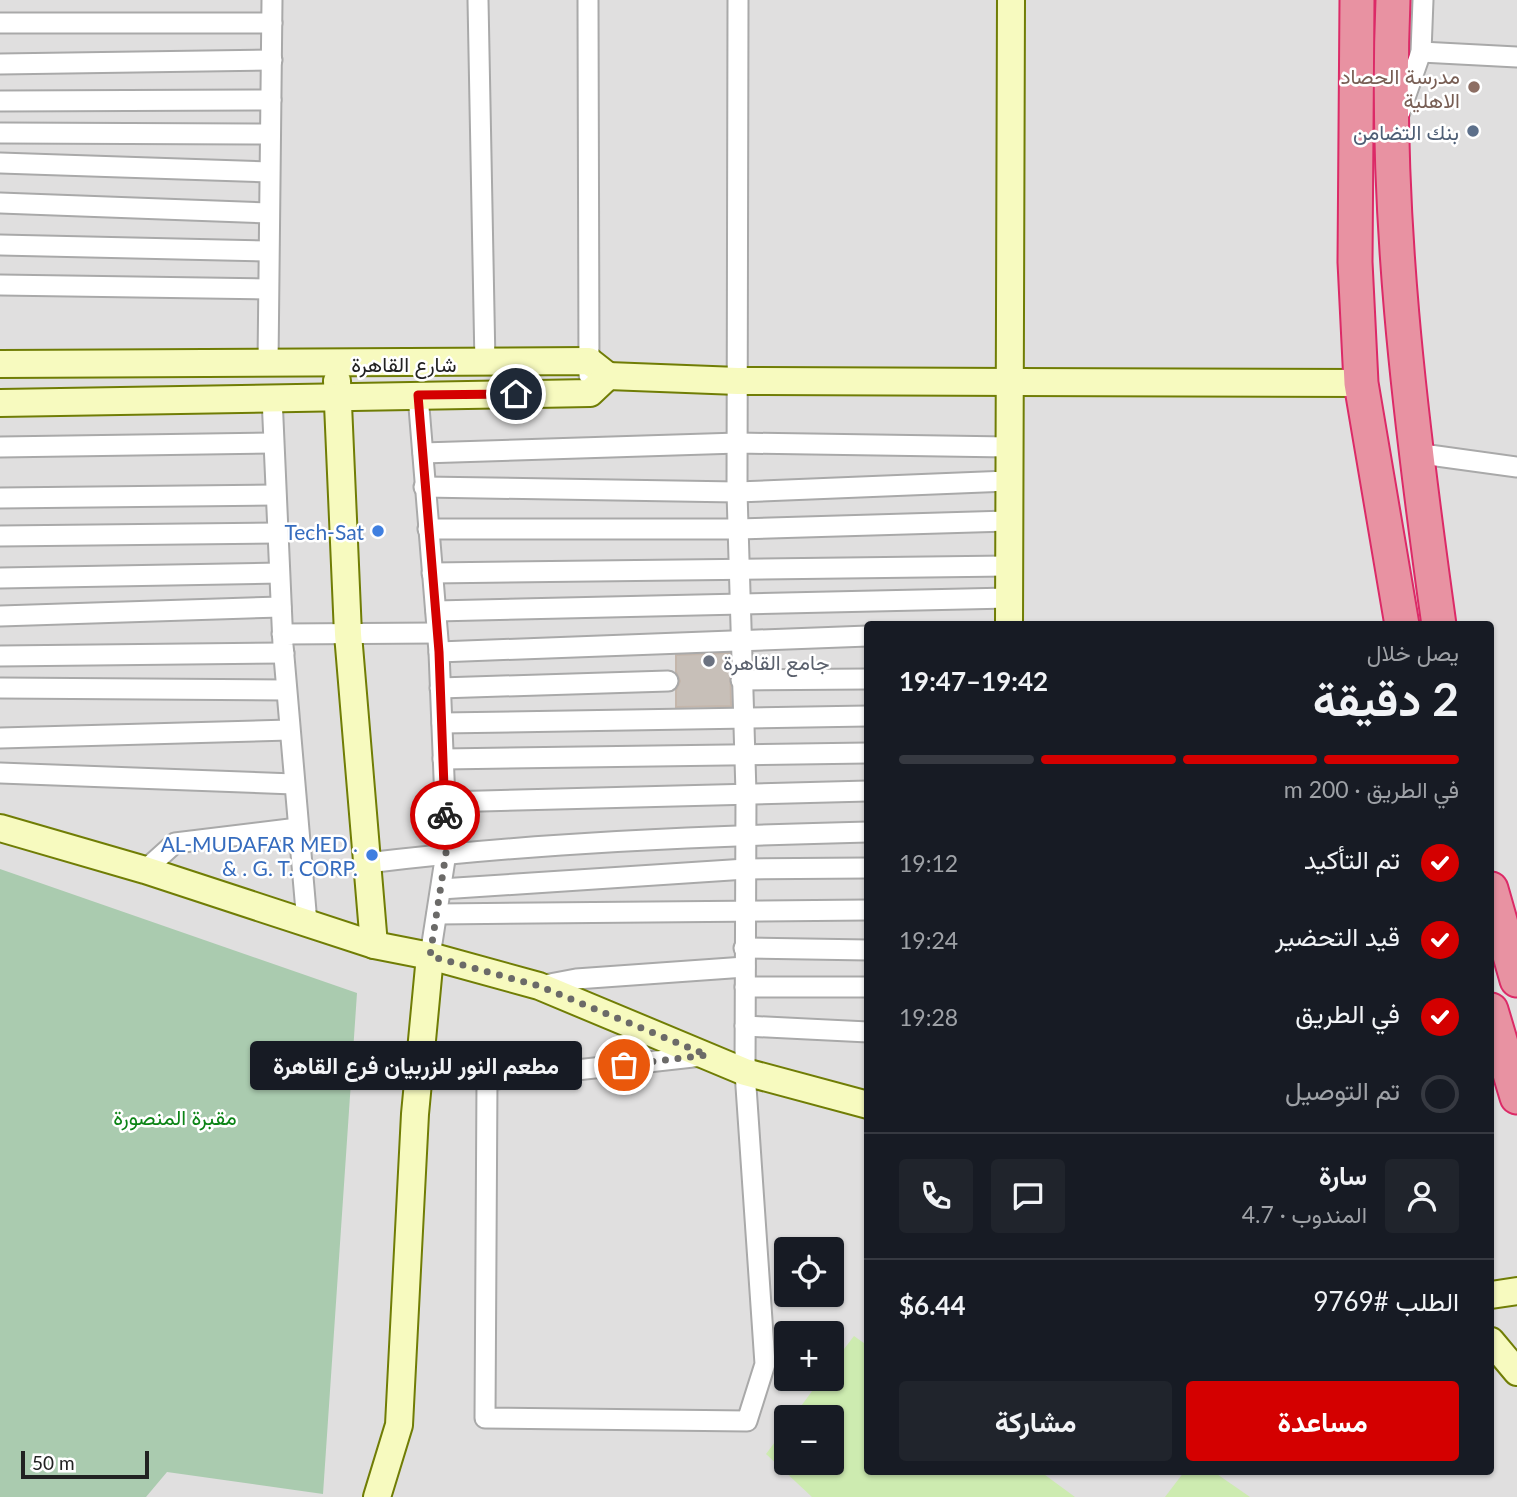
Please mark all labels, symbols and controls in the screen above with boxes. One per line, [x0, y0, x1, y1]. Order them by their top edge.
place label: مدرسة الحصاد الاهلية [1340, 63, 1460, 113]
marker: مدرسة الحصاد الاهلية [1466, 79, 1482, 95]
place label: بنك التضامن [1353, 119, 1459, 145]
marker: بنك التضامن [1465, 123, 1481, 139]
street label: شارع القاهرة [351, 351, 457, 379]
pin [486, 364, 546, 424]
icon: home [497, 375, 535, 413]
place label: Tech-Sat [284, 519, 364, 544]
marker: Tech-Sat [370, 523, 386, 539]
text: يصل خلال [1367, 638, 1459, 666]
place label: جامع القاهرة [723, 649, 829, 677]
marker: جامع القاهرة [701, 653, 717, 669]
text: 19:42–19:47 [899, 665, 1048, 697]
text: 2 دقيقة [1313, 671, 1459, 726]
text: في الطريق · 200 m [1284, 775, 1459, 803]
courier [410, 780, 480, 850]
icon: bike [426, 796, 464, 834]
place label: AL-MUDAFAR MED . & . G. T. CORP. [161, 831, 358, 880]
text: تم التأكيد [1304, 843, 1400, 875]
icon: check [1421, 844, 1459, 882]
marker: AL-MUDAFAR MED . & . G. T. CORP. [364, 847, 380, 863]
text: 19:12 [899, 849, 958, 877]
text: قيد التحضير [1275, 920, 1400, 952]
icon: check [1421, 921, 1459, 959]
text: 19:24 [899, 926, 958, 954]
text: في الطريق [1295, 997, 1400, 1029]
icon: check [1421, 998, 1459, 1036]
text: 19:28 [899, 1003, 958, 1031]
pin [594, 1035, 654, 1095]
callout: مطعم النور للزربيان فرع القاهرة [249, 1040, 582, 1090]
icon: bag [605, 1046, 643, 1084]
text: مطعم النور للزربيان فرع القاهرة [273, 1051, 559, 1079]
text: تم التوصيل [1285, 1074, 1400, 1106]
park label: مقبرة المنصورة [113, 1104, 237, 1131]
button: phone [899, 1159, 973, 1233]
button: chat [991, 1159, 1065, 1233]
text: سارة [1319, 1159, 1367, 1191]
button: person [1385, 1159, 1459, 1233]
text: المندوب · 4.7 [1242, 1200, 1367, 1228]
map controls [774, 1237, 844, 1475]
button: locate [774, 1237, 844, 1307]
text: الطلب #9769 [1313, 1285, 1459, 1317]
text: $6.44 [899, 1289, 966, 1321]
button: + [774, 1321, 844, 1391]
button: مشاركة [899, 1381, 1172, 1461]
button: مساعدة [1186, 1381, 1459, 1461]
button: − [774, 1405, 844, 1475]
scale bar [21, 1448, 149, 1480]
text: 50 m [32, 1451, 75, 1474]

